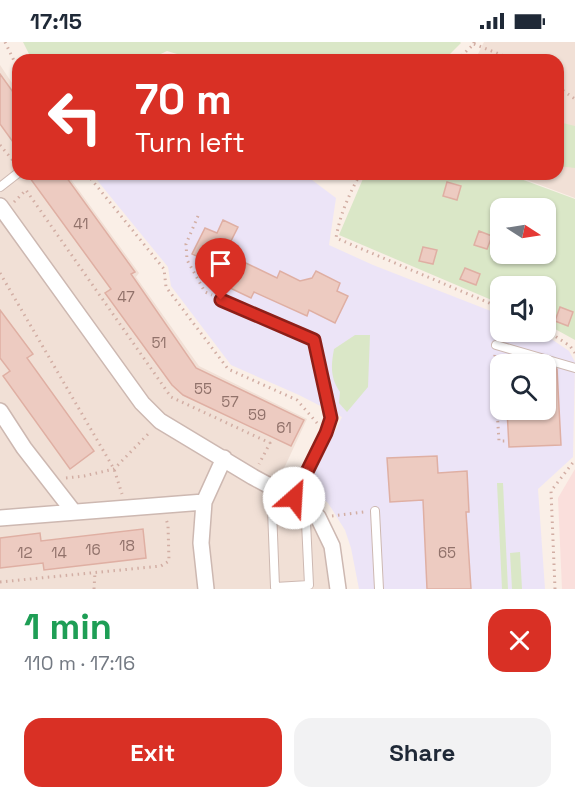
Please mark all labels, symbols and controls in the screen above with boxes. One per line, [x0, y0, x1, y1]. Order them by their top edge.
text: 17:15 [30, 7, 82, 35]
text: 70 m [135, 73, 232, 126]
icon: left [36, 78, 114, 156]
text: Turn left [135, 125, 245, 160]
north arrow [490, 198, 556, 264]
map controls [490, 198, 556, 420]
house number: 41 [73, 214, 89, 233]
pin [195, 238, 246, 300]
icon: arrive [204, 247, 237, 280]
button: sound [490, 276, 556, 342]
house number: 47 [117, 287, 135, 306]
house number: 51 [151, 333, 167, 352]
button: search [490, 354, 556, 420]
house number: 55 [194, 379, 212, 398]
house number: 57 [221, 392, 239, 411]
house number: 59 [248, 405, 266, 424]
house number: 61 [276, 418, 292, 437]
position arrow [262, 466, 326, 530]
house number: 18 [119, 536, 135, 555]
house number: 16 [85, 540, 101, 559]
house number: 12 [17, 543, 33, 562]
house number: 14 [51, 543, 67, 562]
house number: 65 [438, 543, 456, 562]
text: 1 min [24, 604, 112, 650]
button: close [488, 609, 551, 672]
text: 110 m · 17:16 [24, 650, 135, 676]
button: Exit [24, 718, 282, 787]
button: Share [294, 718, 551, 787]

